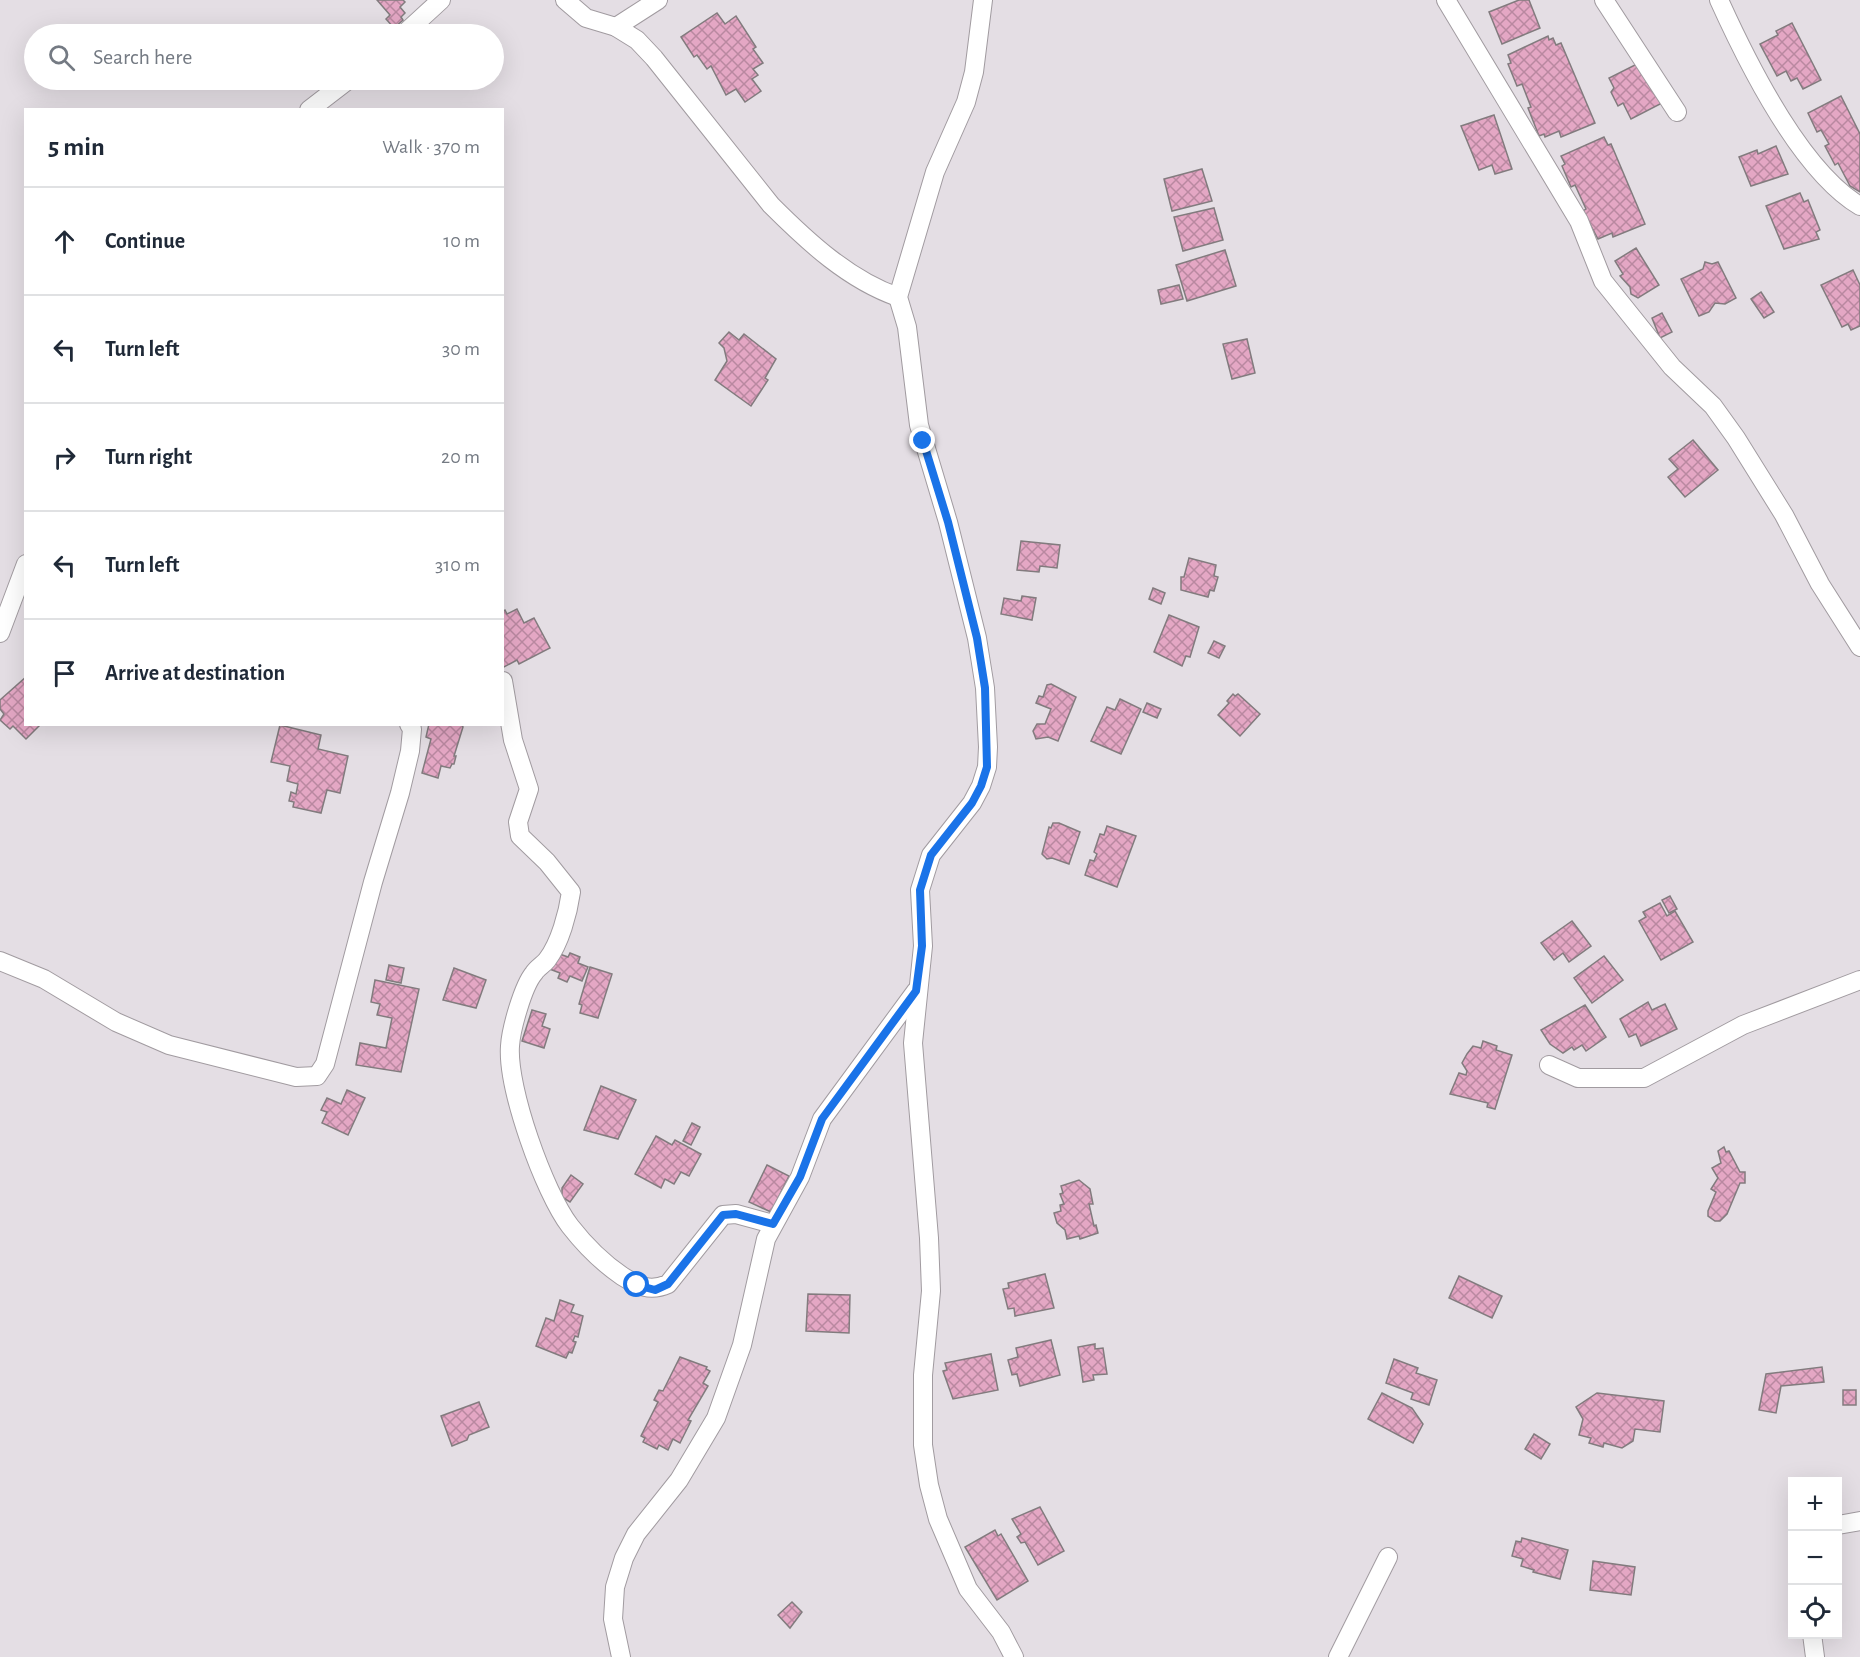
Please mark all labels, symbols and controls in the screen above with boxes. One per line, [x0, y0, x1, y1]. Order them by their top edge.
search box [24, 24, 504, 90]
icon: search [45, 41, 78, 74]
text: Search here [93, 46, 192, 68]
text: 5 min [48, 134, 105, 160]
text: Walk · 370 m [382, 137, 480, 157]
icon: ahead [48, 225, 81, 258]
text: Continue [105, 230, 185, 252]
text: 10 m [443, 231, 480, 251]
icon: left [48, 333, 81, 366]
text: Turn left [105, 338, 179, 360]
text: 30 m [442, 339, 480, 359]
route end [909, 427, 935, 453]
icon: right [48, 441, 81, 474]
text: Turn right [105, 446, 192, 468]
text: 20 m [441, 447, 480, 467]
icon: left [48, 549, 81, 582]
text: Turn left [105, 554, 179, 576]
text: 310 m [435, 555, 480, 575]
icon: arrive [48, 657, 81, 690]
text: Arrive at destination [105, 662, 285, 684]
route start [623, 1271, 649, 1297]
map controls [1788, 1477, 1842, 1639]
button: + [1788, 1477, 1842, 1531]
button: − [1788, 1531, 1842, 1585]
button: locate [1788, 1585, 1842, 1639]

